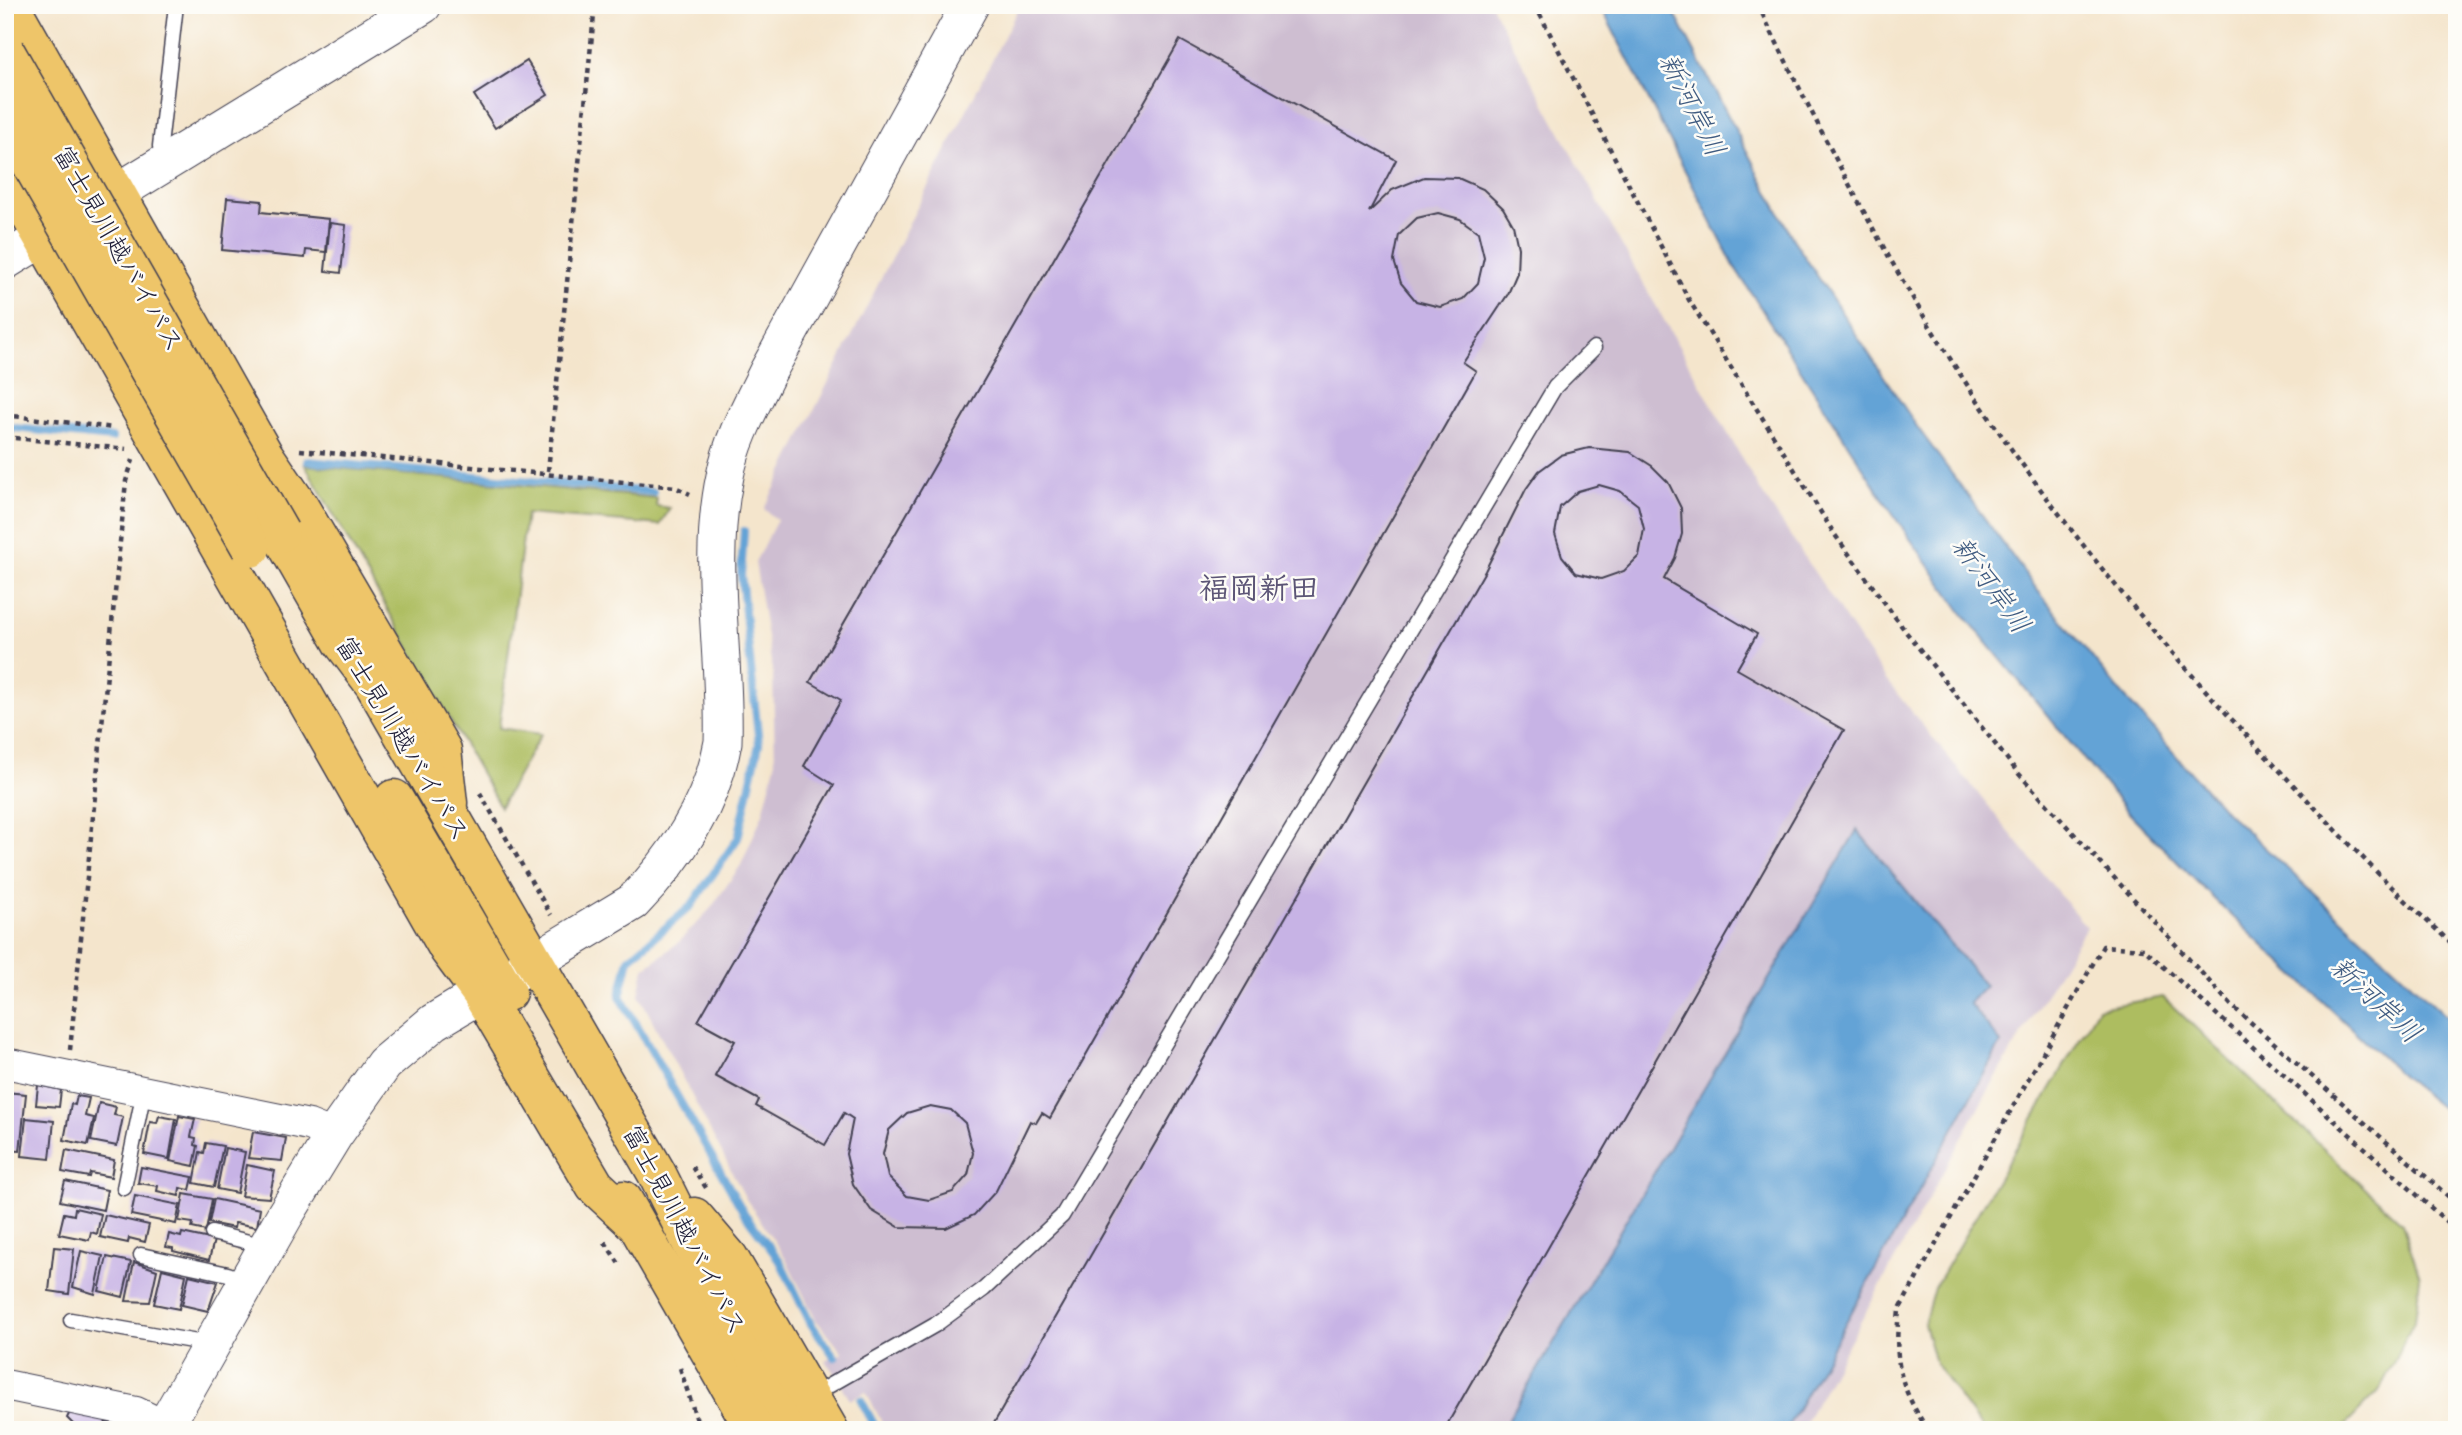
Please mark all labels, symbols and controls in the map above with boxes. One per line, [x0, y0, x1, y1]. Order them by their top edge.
water label: 新河岸川 [1652, 48, 1732, 162]
street label: 富士見川越バイパス [47, 140, 189, 358]
water label: 新河岸川 [1945, 530, 2037, 640]
district label: 福岡新田 [1199, 571, 1319, 606]
street label: 富士見川越バイパス [329, 631, 475, 847]
water label: 新河岸川 [2324, 950, 2428, 1050]
street label: 富士見川越バイパス [616, 1120, 752, 1340]

